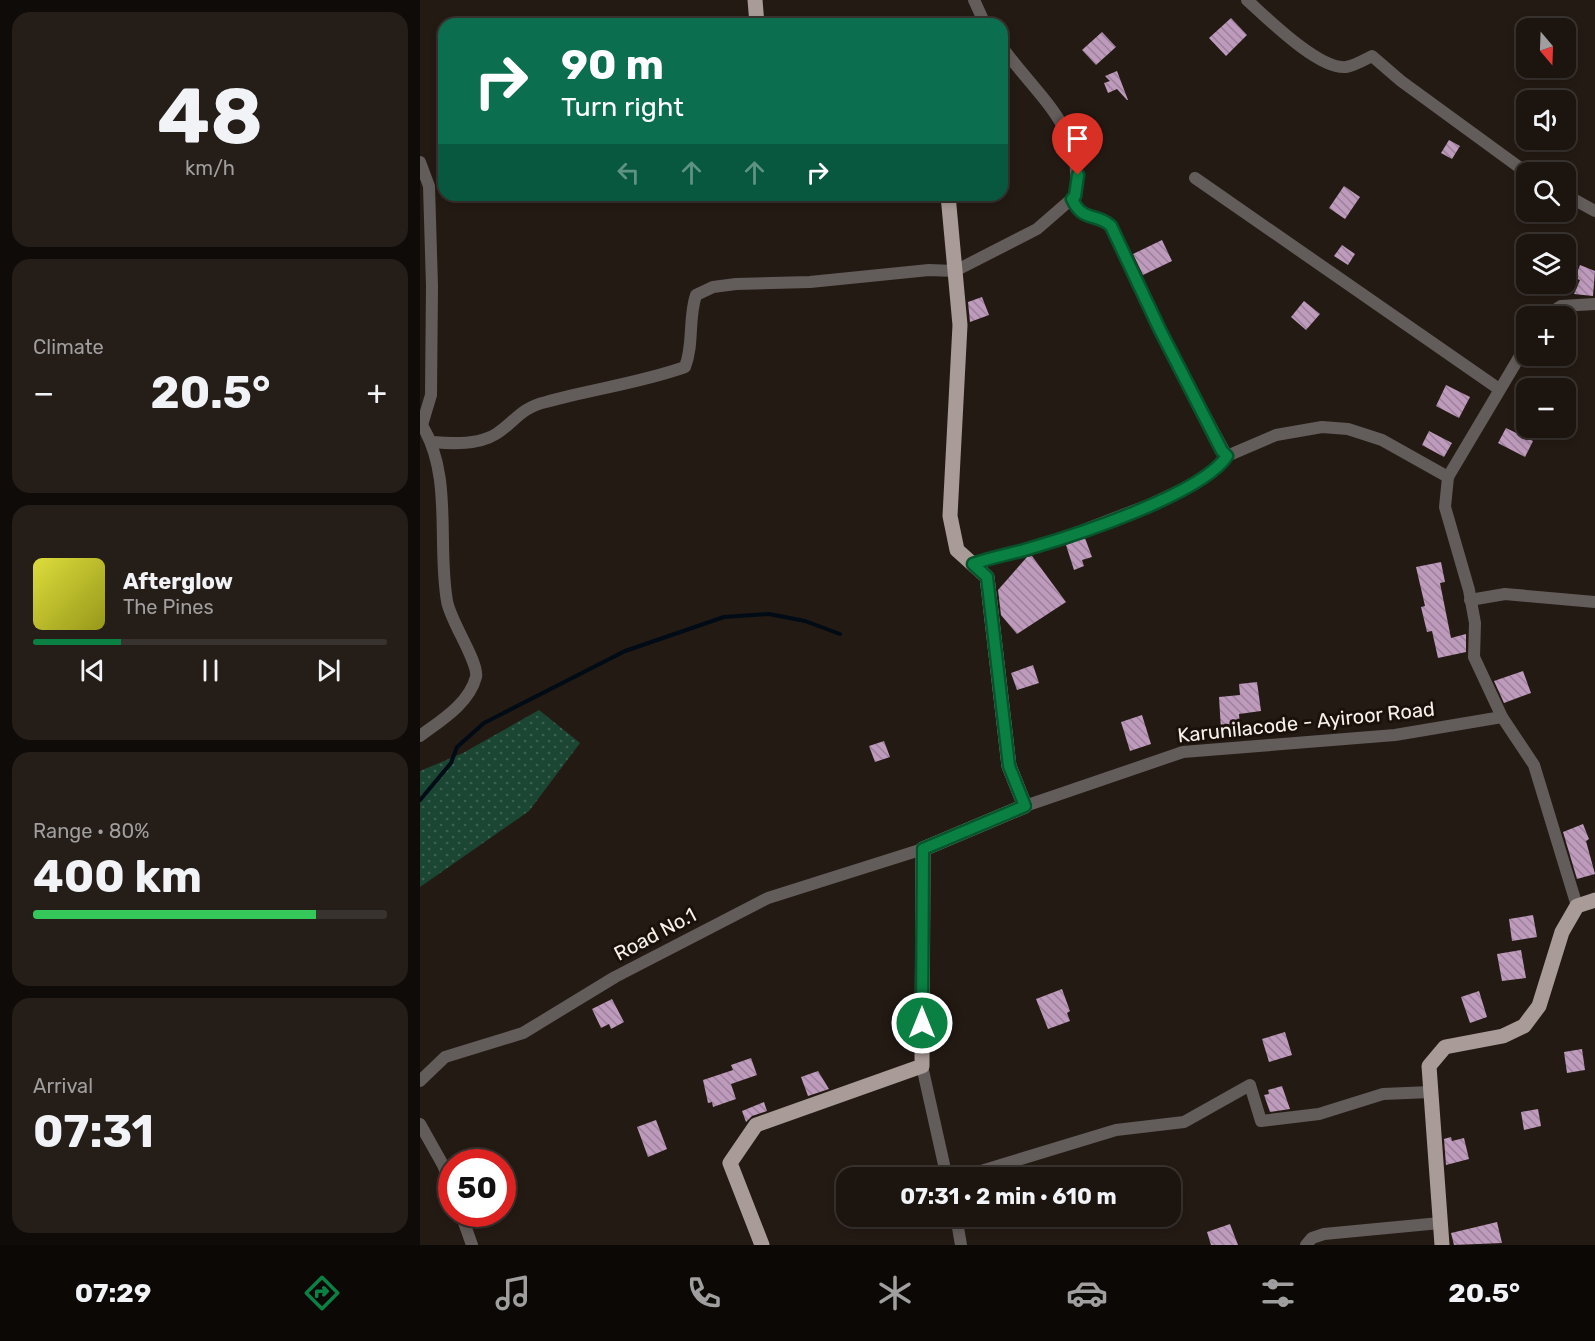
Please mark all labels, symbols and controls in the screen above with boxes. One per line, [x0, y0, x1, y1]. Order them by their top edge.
north arrow [1516, 18, 1576, 78]
map controls [1516, 18, 1576, 438]
text: 90 m [561, 40, 664, 90]
icon: right [462, 42, 540, 120]
text: 48 [157, 70, 263, 163]
button: sound [1516, 90, 1576, 150]
text: Turn right [561, 91, 684, 123]
pin [1052, 113, 1103, 175]
icon: arrive [1061, 122, 1094, 155]
text: km/h [185, 156, 235, 180]
icon: left [612, 156, 645, 189]
icon: ahead [675, 156, 708, 189]
icon: ahead [738, 156, 771, 189]
icon: right [801, 156, 834, 189]
button: search [1516, 162, 1576, 222]
button: layers [1516, 234, 1576, 294]
button: + [1516, 306, 1576, 366]
text: Climate [33, 335, 104, 359]
text: 20.5° [151, 366, 270, 419]
text: − [33, 373, 54, 412]
text: + [366, 373, 387, 412]
button: − [1516, 378, 1576, 438]
text: Afterglow [123, 568, 233, 595]
text: The Pines [123, 595, 214, 619]
icon: previous [76, 654, 109, 687]
icon: pause [194, 654, 227, 687]
icon: next [312, 654, 345, 687]
street label: Karunilacode - Ayiroor Road [1176, 697, 1436, 747]
text: Range · 80% [33, 819, 149, 843]
text: 400 km [33, 850, 202, 903]
street label: Road No.1 [610, 902, 700, 966]
position arrow [890, 991, 954, 1055]
text: Arrival [33, 1074, 93, 1098]
text: 07:31 [33, 1105, 154, 1158]
speed limit sign: 50 [438, 1149, 516, 1227]
text: 07:31 · 2 min · 610 m [900, 1183, 1117, 1210]
icon: directions [301, 1272, 343, 1314]
icon: music [492, 1272, 534, 1314]
icon: phone [683, 1272, 725, 1314]
icon: climate [874, 1272, 916, 1314]
icon: car [1066, 1272, 1108, 1314]
icon: filters [1257, 1272, 1299, 1314]
text: 07:29 [75, 1277, 151, 1309]
text: 20.5° [1448, 1277, 1520, 1309]

